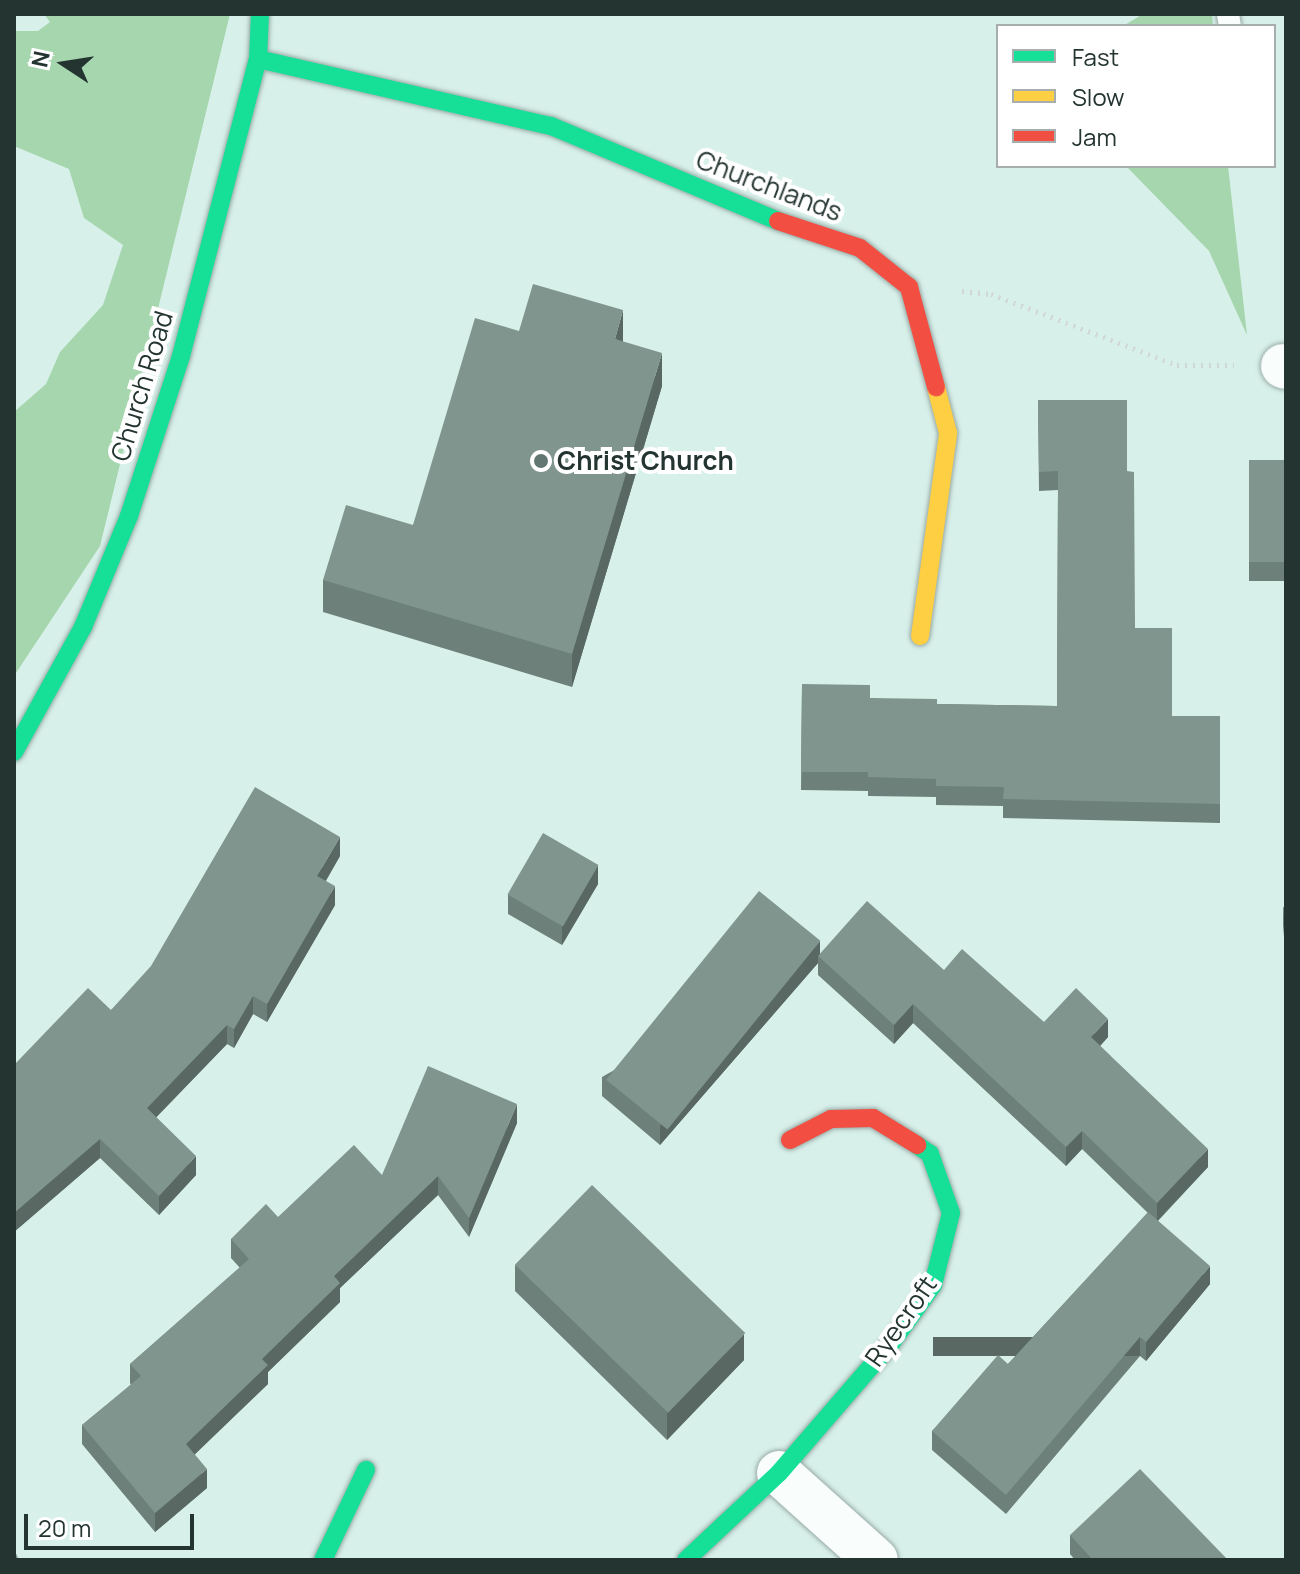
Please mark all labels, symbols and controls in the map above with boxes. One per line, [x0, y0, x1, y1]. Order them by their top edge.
north arrow [24, 24, 104, 104]
legend [996, 24, 1276, 168]
text: Fast [1072, 40, 1119, 73]
text: N [24, 48, 57, 70]
text: Slow [1072, 80, 1125, 113]
text: Jam [1072, 120, 1117, 153]
street label: Churchlands [692, 144, 846, 228]
street label: Church Road [104, 307, 180, 465]
place label: Christ Church [557, 445, 734, 477]
marker: Christ Church [532, 452, 550, 470]
street label: Ryecroft [859, 1270, 943, 1372]
scale bar [28, 1498, 198, 1548]
text: 20 m [38, 1511, 91, 1544]

